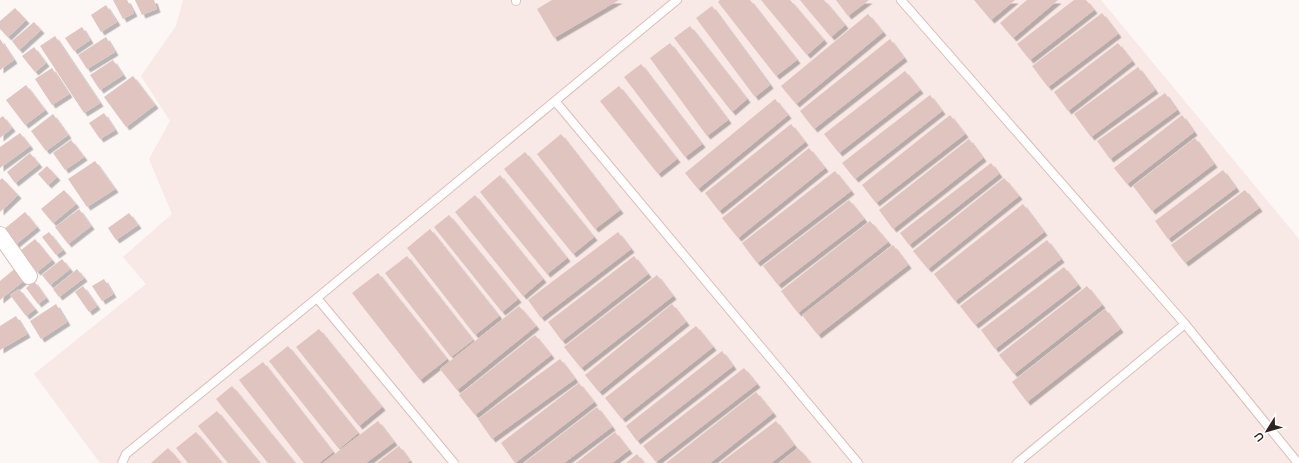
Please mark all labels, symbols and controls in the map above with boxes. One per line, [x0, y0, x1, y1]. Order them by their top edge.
north arrow [1247, 411, 1287, 451]
text: U [1252, 429, 1267, 444]

